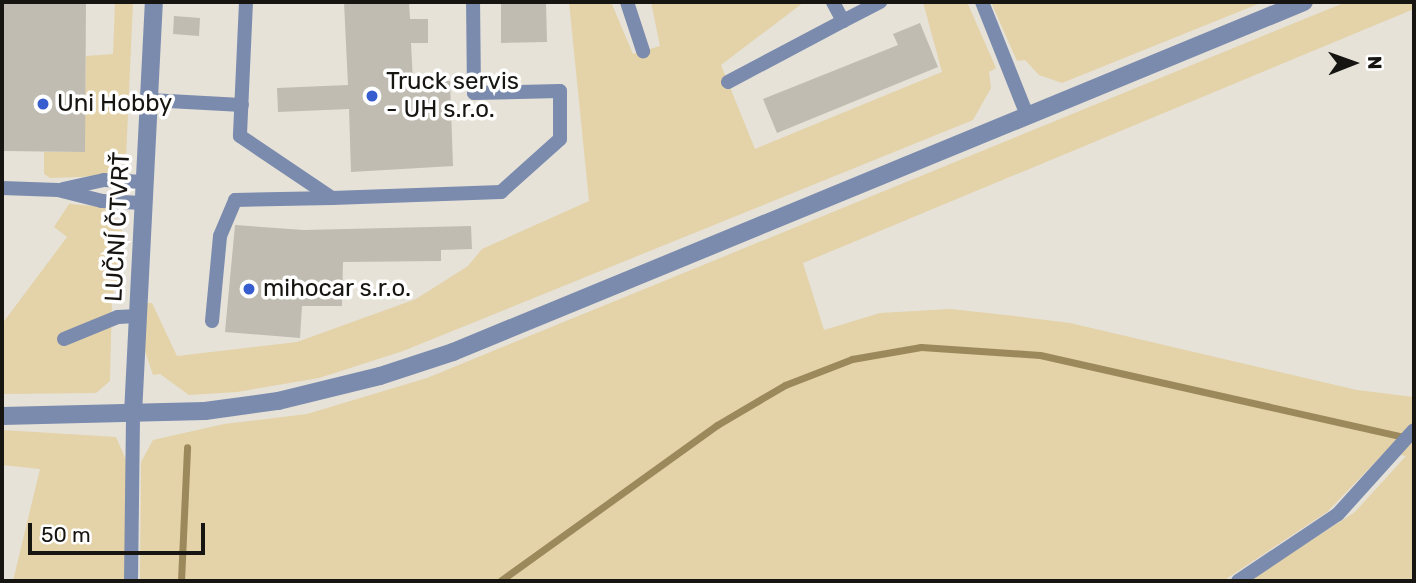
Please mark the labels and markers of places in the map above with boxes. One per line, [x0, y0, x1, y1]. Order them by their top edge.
place label: Truck servis - UH s.r.o. [386, 68, 519, 124]
marker: Truck servis - UH s.r.o. [364, 88, 380, 104]
place label: Uni Hobby [57, 90, 172, 118]
marker: Uni Hobby [35, 96, 51, 112]
place label: mihocar s.r.o. [263, 275, 412, 303]
marker: mihocar s.r.o. [241, 281, 257, 297]

